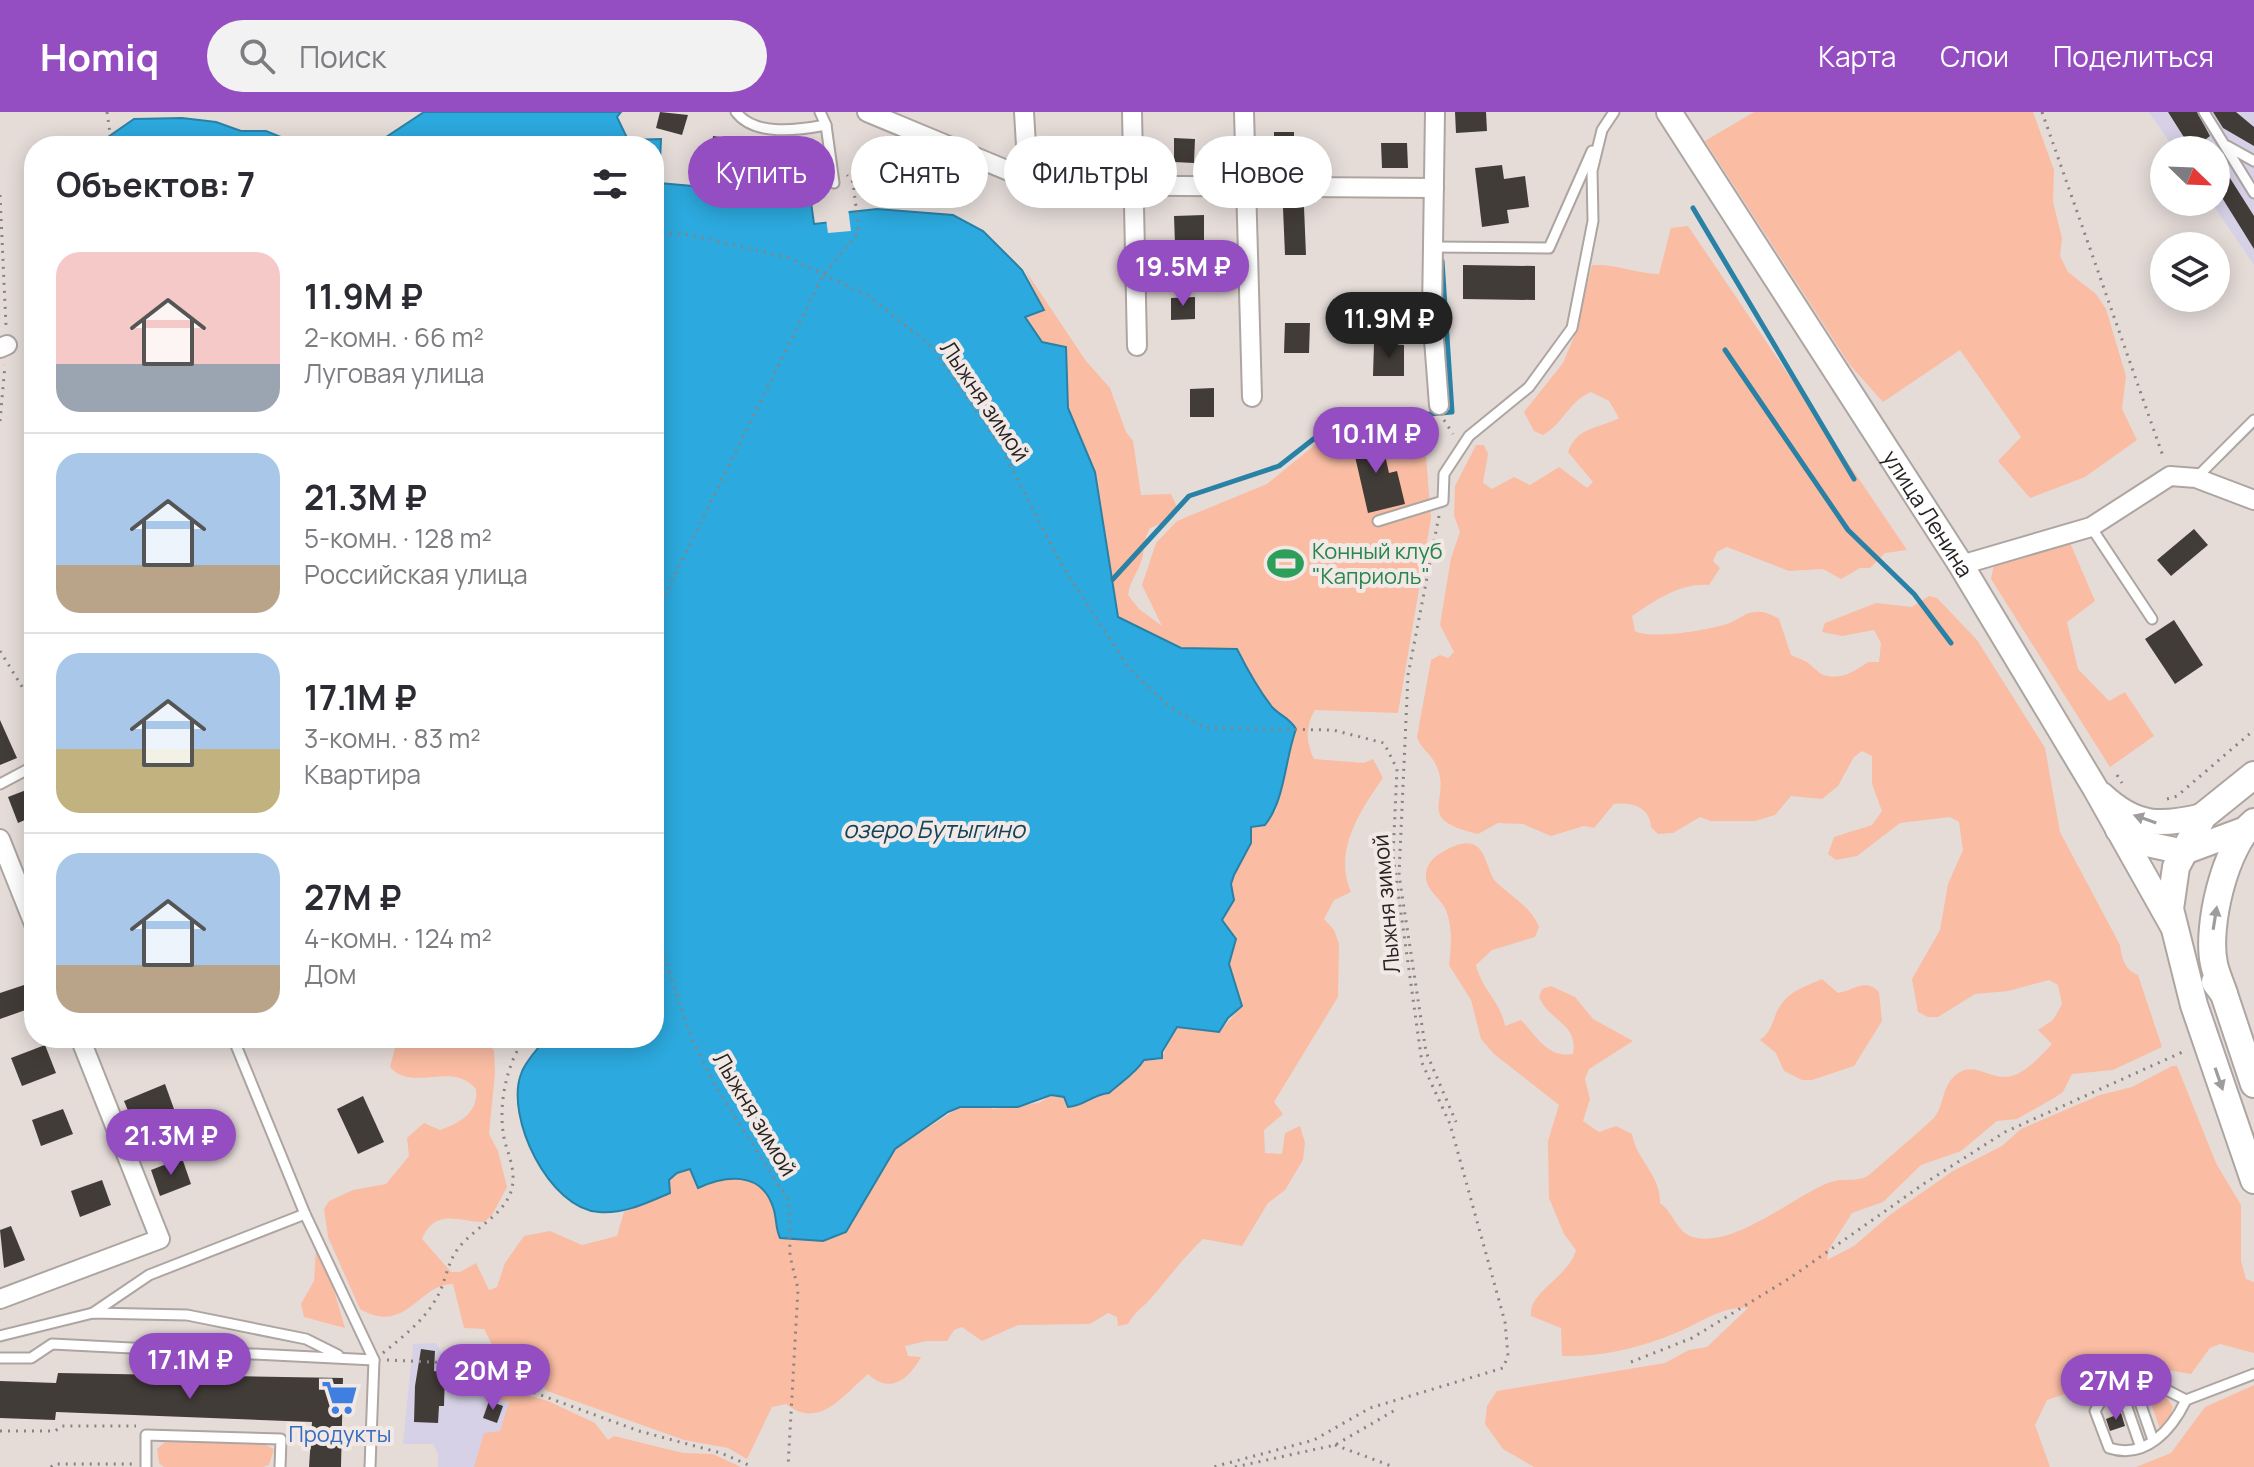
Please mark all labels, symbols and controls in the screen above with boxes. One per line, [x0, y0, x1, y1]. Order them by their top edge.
search box [207, 20, 767, 92]
text: Homiq [40, 30, 159, 82]
icon: search [235, 34, 279, 78]
text: Поиск [299, 36, 386, 77]
text: Карта [1818, 37, 1896, 75]
text: Слои [1940, 37, 2009, 75]
text: Поделиться [2053, 37, 2214, 75]
chip: Купить [688, 136, 835, 208]
chip: Снять [851, 136, 988, 208]
chip: Фильтры [1004, 136, 1177, 208]
chip: Новое [1193, 136, 1332, 208]
north arrow [2150, 136, 2230, 216]
map controls [2150, 136, 2230, 312]
text: Объектов: 7 [56, 161, 255, 207]
icon: filters [588, 162, 632, 206]
button: layers [2150, 232, 2230, 312]
pin: 19.5M ₽ [1109, 240, 1257, 308]
text: 19.5M ₽ [1135, 248, 1231, 284]
text: 11.9M ₽ [304, 273, 423, 319]
icon: home [120, 284, 216, 380]
pin: 11.9M ₽ [1315, 292, 1463, 360]
text: 11.9M ₽ [1343, 300, 1435, 336]
text: 2-комн. · 66 m² [304, 319, 484, 355]
street label: Лыжня зимой [934, 335, 1036, 467]
text: Луговая улица [304, 355, 485, 391]
pin: 10.1M ₽ [1302, 407, 1450, 475]
text: 10.1M ₽ [1331, 415, 1421, 451]
street label: улица Ленина [1876, 444, 1980, 583]
text: 21.3M ₽ [304, 474, 427, 520]
icon: home [120, 485, 216, 581]
text: 5-комн. · 128 m² [304, 520, 492, 556]
place label: Конный клуб "Каприоль" [1312, 536, 1443, 591]
sports icon: Конный клуб "Каприоль" [1267, 545, 1305, 583]
text: Российская улица [304, 556, 528, 592]
text: 17.1M ₽ [304, 674, 417, 720]
icon: home [120, 685, 216, 781]
text: 3-комн. · 83 m² [304, 720, 481, 756]
text: Квартира [304, 756, 421, 792]
water label: озеро Бутыгино [843, 812, 1027, 845]
one-way arrow [2133, 813, 2157, 825]
street label: Лыжня зимой [1365, 833, 1407, 975]
text: 27M ₽ [304, 874, 402, 920]
icon: home [120, 885, 216, 981]
one-way arrow [2210, 905, 2222, 930]
text: 4-комн. · 124 m² [304, 920, 492, 956]
text: Дом [304, 956, 357, 992]
street label: Лыжня зимой [706, 1047, 804, 1181]
one-way arrow [2214, 1067, 2226, 1091]
pin: 21.3M ₽ [97, 1109, 245, 1177]
text: 21.3M ₽ [124, 1117, 218, 1153]
pin: 17.1M ₽ [116, 1333, 264, 1401]
text: 17.1M ₽ [147, 1341, 233, 1377]
pin: 20M ₽ [437, 1344, 549, 1412]
text: 20M ₽ [454, 1352, 532, 1388]
pin: 27M ₽ [2060, 1354, 2172, 1422]
text: 27M ₽ [2079, 1362, 2153, 1398]
supermarket icon: Продукты [321, 1379, 359, 1417]
place label: Продукты [289, 1419, 391, 1449]

